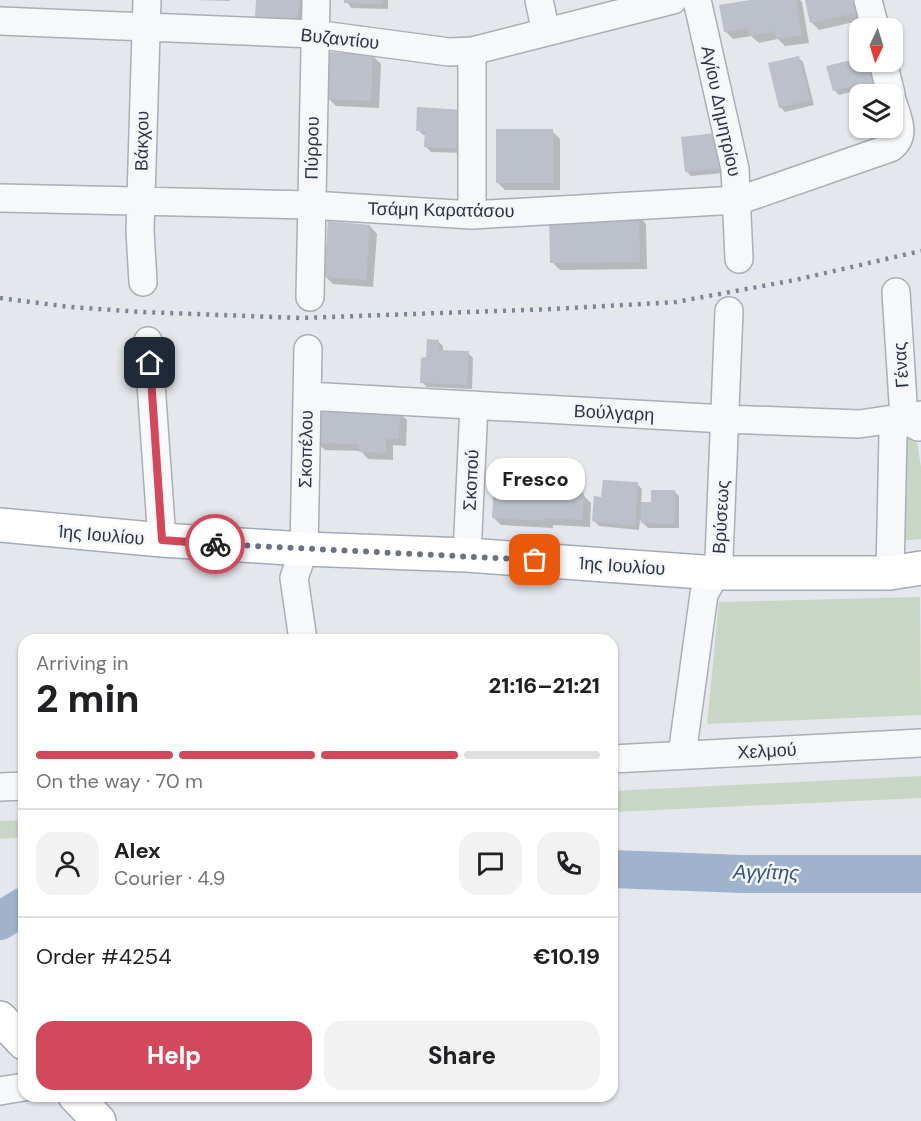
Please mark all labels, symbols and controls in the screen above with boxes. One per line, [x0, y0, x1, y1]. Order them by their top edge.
north arrow [849, 18, 903, 72]
map controls [849, 18, 903, 138]
street label: Βυζαντίου [299, 23, 381, 55]
street label: Αγίου Δημητρίου [695, 43, 747, 179]
button: layers [849, 84, 903, 138]
street label: Βάκχου [129, 111, 155, 171]
street label: Πύρρου [299, 116, 325, 180]
street label: Τσάμη Καρατάσου [367, 197, 515, 223]
pin [124, 337, 175, 388]
street label: Γένας [887, 341, 915, 389]
icon: home [133, 346, 166, 379]
street label: Βούλγαρη [573, 399, 655, 427]
street label: Σκοπέλου [293, 410, 319, 488]
street label: Σκοπού [457, 449, 485, 511]
callout: Fresco [486, 458, 584, 500]
text: Fresco [502, 466, 569, 492]
street label: Βρύσεως [707, 479, 735, 555]
courier [185, 514, 245, 574]
street label: 1ης Ιουλίου [57, 519, 145, 551]
icon: bike [199, 528, 232, 561]
pin [509, 534, 560, 585]
icon: bag [518, 543, 551, 576]
street label: 1ης Ιουλίου [578, 551, 666, 581]
text: Arriving in [36, 650, 128, 676]
text: 21:16–21:21 [489, 671, 600, 700]
text: 2 min [36, 673, 140, 724]
street label: Χελμού [737, 737, 797, 765]
text: On the way · 70 m [36, 768, 203, 794]
button: person [36, 832, 99, 895]
button: chat [459, 832, 522, 895]
button: phone [537, 832, 600, 895]
text: Alex [114, 836, 161, 865]
water label: Αγγίτης [732, 858, 799, 886]
text: Courier · 4.9 [114, 865, 225, 891]
text: Order #4254 [36, 942, 172, 971]
text: €10.19 [533, 942, 600, 971]
button: Help [36, 1021, 312, 1090]
button: Share [324, 1021, 600, 1090]

